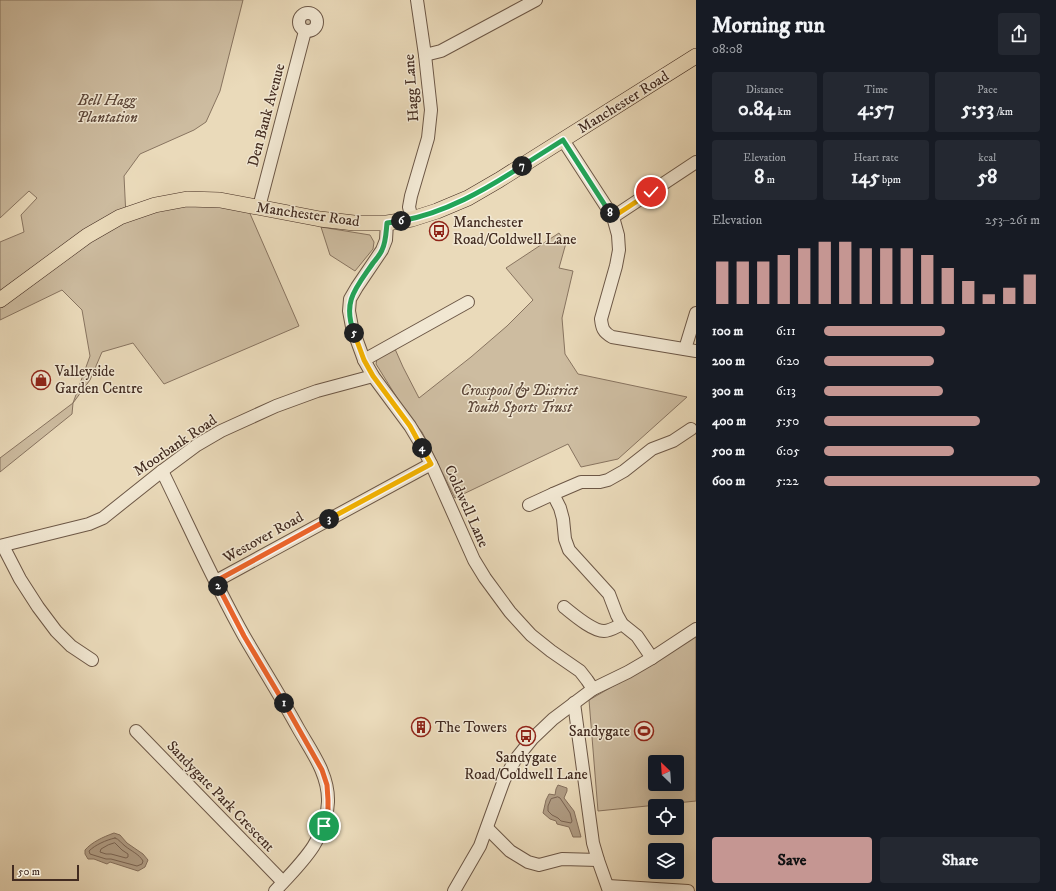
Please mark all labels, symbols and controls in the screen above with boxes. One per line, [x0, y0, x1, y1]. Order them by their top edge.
text: Morning run [712, 12, 825, 39]
button: share [998, 13, 1040, 55]
text: 08:08 [712, 41, 742, 57]
street label: Hagg Lane [400, 53, 423, 123]
street label: Den Bank Avenue [244, 61, 289, 169]
street label: Manchester Road [574, 66, 673, 138]
text: Distance [746, 83, 784, 97]
text: Time [864, 83, 888, 97]
text: Pace [977, 83, 998, 97]
park label: Bell Hagg Plantation [76, 91, 138, 127]
text: 0.84 [738, 97, 775, 122]
text: 4:57 [857, 97, 895, 122]
text: 5:53 [962, 97, 994, 122]
text: km [775, 105, 791, 119]
text: /km [994, 105, 1013, 119]
text: Elevation [743, 151, 786, 165]
text: Heart rate [853, 151, 899, 165]
text: kcal [978, 151, 996, 165]
pin: 7 [512, 156, 532, 176]
text: 7 [519, 159, 525, 173]
text: 8 [754, 165, 764, 190]
text: 145 [851, 165, 880, 190]
text: 58 [977, 165, 997, 190]
text: m [764, 173, 775, 187]
text: bpm [880, 173, 901, 187]
pin [634, 175, 668, 209]
icon: check [640, 181, 662, 203]
street label: Manchester Road [255, 198, 361, 231]
pin: 8 [600, 203, 620, 223]
text: 8 [607, 206, 613, 220]
pin: 6 [391, 211, 411, 231]
text: Elevation [712, 212, 762, 228]
text: 253–261 m [985, 212, 1040, 228]
place label: Manchester Road/Coldwell Lane [453, 213, 576, 249]
text: 6 [398, 214, 404, 228]
bus stop icon: Manchester Road/Coldwell Lane [428, 220, 450, 242]
pin: 5 [344, 323, 364, 343]
text: 100 m [712, 323, 743, 339]
text: 6:11 [776, 323, 796, 339]
text: 5 [351, 326, 357, 340]
text: 200 m [712, 353, 745, 369]
text: 6:20 [776, 353, 800, 369]
place label: Valleyside Garden Centre [54, 362, 143, 398]
shop icon: Valleyside Garden Centre [30, 369, 52, 391]
park label: Crosspool & District Youth Sports Trust [461, 381, 579, 417]
text: 300 m [712, 383, 743, 399]
text: 6:13 [776, 383, 796, 399]
street label: Moorbank Road [130, 410, 221, 480]
text: 400 m [712, 413, 746, 429]
text: 5:50 [776, 413, 799, 429]
pin: 4 [412, 438, 432, 458]
text: 4 [419, 441, 425, 455]
text: 500 m [712, 443, 745, 459]
text: 6:05 [776, 443, 800, 459]
street label: Coldwell Lane [440, 462, 493, 550]
text: 600 m [712, 473, 745, 489]
text: 5:22 [776, 473, 799, 489]
street label: Westover Road [219, 507, 307, 568]
pin: 3 [319, 509, 339, 529]
text: 3 [327, 512, 331, 526]
pin: 2 [208, 576, 228, 596]
text: 2 [215, 579, 221, 593]
pin: 1 [274, 693, 294, 713]
text: 1 [282, 696, 286, 710]
building icon: The Towers [410, 716, 432, 738]
place label: The Towers [435, 718, 507, 737]
sports icon: Sandygate [633, 720, 655, 742]
place label: Sandygate [569, 722, 630, 741]
bus stop icon: Sandygate Road/Coldwell Lane [515, 725, 537, 747]
street label: Sandygate Park Crescent [163, 737, 279, 856]
place label: Sandygate Road/Coldwell Lane [464, 748, 588, 784]
north arrow [648, 755, 684, 791]
map controls [648, 755, 684, 879]
button: locate [648, 799, 684, 835]
pin [307, 809, 341, 843]
icon: arrive [313, 815, 335, 837]
button: Save [712, 837, 872, 883]
button: Share [880, 837, 1040, 883]
button: layers [648, 843, 684, 879]
scale bar [12, 863, 79, 882]
text: 50 m [18, 865, 40, 879]

